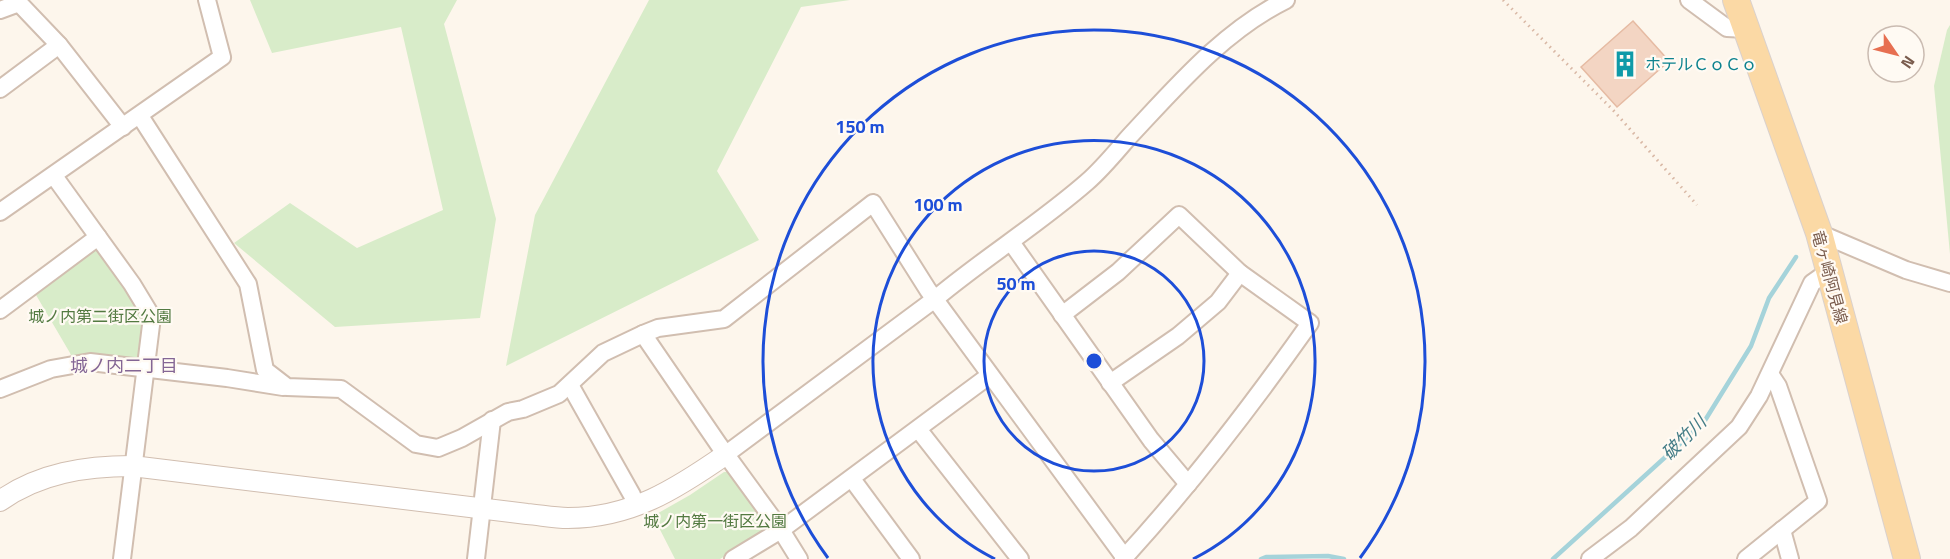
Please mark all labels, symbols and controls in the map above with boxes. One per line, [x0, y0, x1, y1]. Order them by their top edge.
north arrow [1866, 24, 1926, 84]
building icon: ホテルＣｏＣｏ [1610, 49, 1640, 79]
text: N [1895, 51, 1921, 74]
place label: ホテルＣｏＣｏ [1645, 52, 1757, 76]
text: 150 m [835, 113, 885, 140]
text: 100 m [913, 191, 963, 218]
street label: 竜ヶ崎阿見線 [1806, 228, 1854, 326]
text: 50 m [996, 270, 1036, 297]
park label: 城ノ内第二街区公園 [28, 304, 172, 328]
centre of rings [1084, 351, 1104, 371]
district label: 城ノ内二丁目 [70, 352, 178, 379]
water label: 破竹川 [1655, 408, 1714, 466]
park label: 城ノ内第一街区公園 [643, 509, 787, 533]

